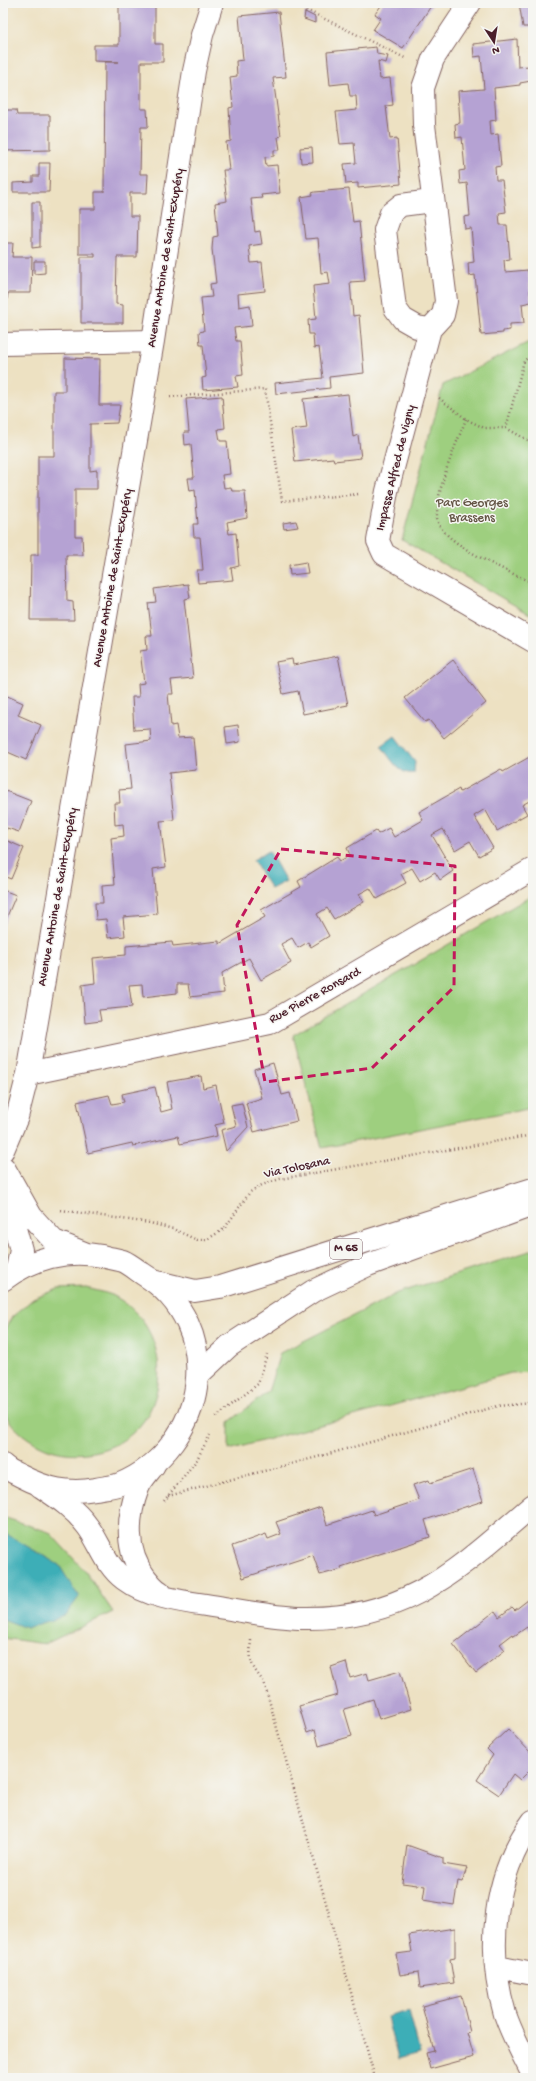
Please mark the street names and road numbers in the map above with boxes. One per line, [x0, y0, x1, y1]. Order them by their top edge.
street label: Avenue Antoine de Saint-Exupéry [144, 167, 188, 349]
street label: Impasse Alfred de Vigny [373, 403, 419, 533]
street label: Avenue Antoine de Saint-Exupéry [90, 487, 136, 668]
street label: Avenue Antoine de Saint-Exupéry [35, 806, 81, 987]
street label: Rue Pierre Ronsard [267, 964, 365, 1027]
street label: Via Tolosana [262, 1154, 332, 1183]
road number: M 65 [330, 1239, 362, 1259]

